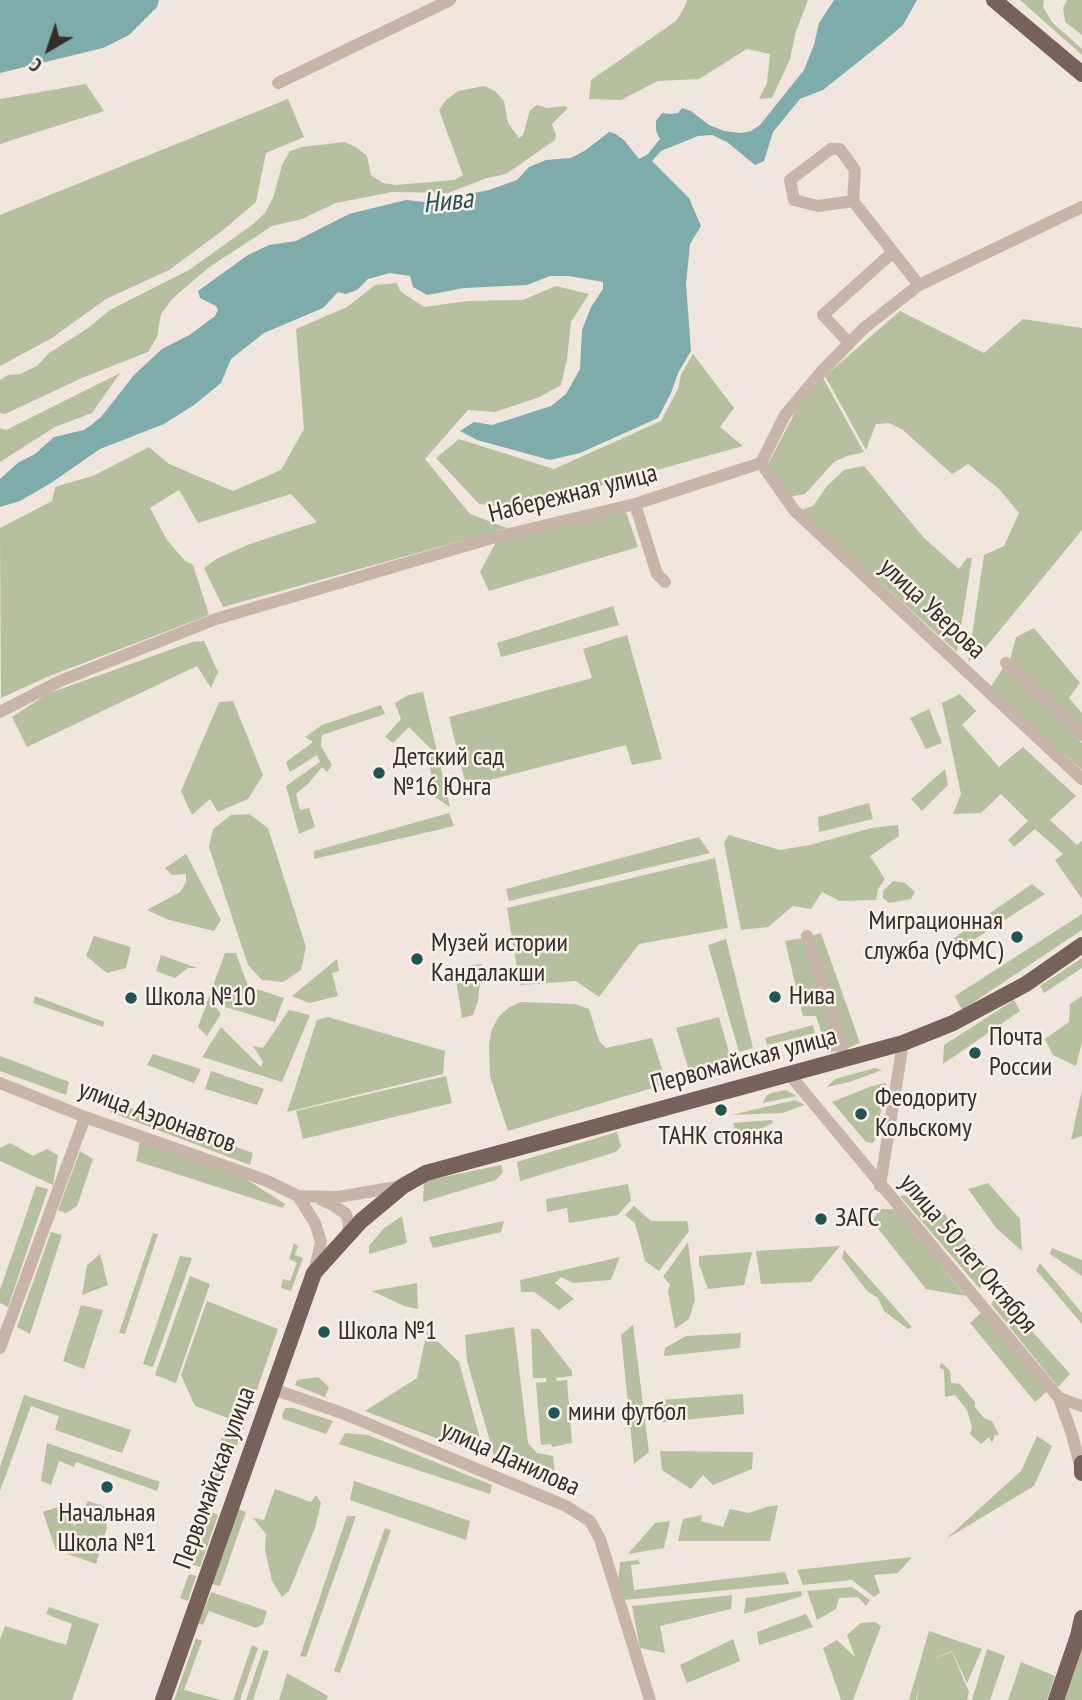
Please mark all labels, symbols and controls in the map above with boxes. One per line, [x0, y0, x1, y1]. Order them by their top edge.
north arrow [14, 14, 84, 84]
text: С [25, 53, 47, 77]
water label: Нива [421, 183, 475, 221]
street label: Набережная улица [485, 458, 661, 530]
street label: улица Уверова [872, 552, 992, 666]
place label: Детский сад №16 Юнга [393, 742, 504, 804]
marker: Детский сад №16 Юнга [371, 765, 387, 781]
place label: Миграционная служба (УФМС) [864, 906, 1003, 968]
place label: Музей истории Кандалакши [431, 928, 568, 990]
marker: Миграционная служба (УФМС) [1009, 929, 1025, 945]
marker: Музей истории Кандалакши [409, 951, 425, 967]
place label: Нива [789, 981, 835, 1013]
place label: Школа №10 [145, 982, 256, 1014]
marker: Нива [767, 989, 783, 1005]
marker: Школа №10 [123, 990, 139, 1006]
street label: Первомайская улица [648, 1021, 840, 1101]
place label: Почта России [989, 1022, 1052, 1084]
marker: Почта России [967, 1045, 983, 1061]
street label: улица Аэронавтов [74, 1074, 240, 1160]
place label: Феодориту Кольскому [875, 1083, 977, 1144]
marker: ТАНК стоянка [713, 1102, 729, 1118]
marker: Феодориту Кольскому [853, 1106, 869, 1122]
place label: ТАНК стоянка [659, 1121, 783, 1153]
street label: улица 50 лет Октября [892, 1168, 1044, 1340]
place label: ЗАГС [835, 1203, 879, 1235]
marker: ЗАГС [813, 1211, 829, 1227]
place label: Школа №1 [338, 1316, 437, 1348]
marker: Школа №1 [316, 1324, 332, 1340]
street label: Первомайская улица [168, 1383, 262, 1573]
place label: мини футбол [568, 1397, 687, 1429]
marker: мини футбол [546, 1405, 562, 1421]
street label: улица Данилова [436, 1415, 584, 1503]
marker: Начальная Школа №1 [99, 1479, 115, 1495]
place label: Начальная Школа №1 [58, 1498, 156, 1560]

